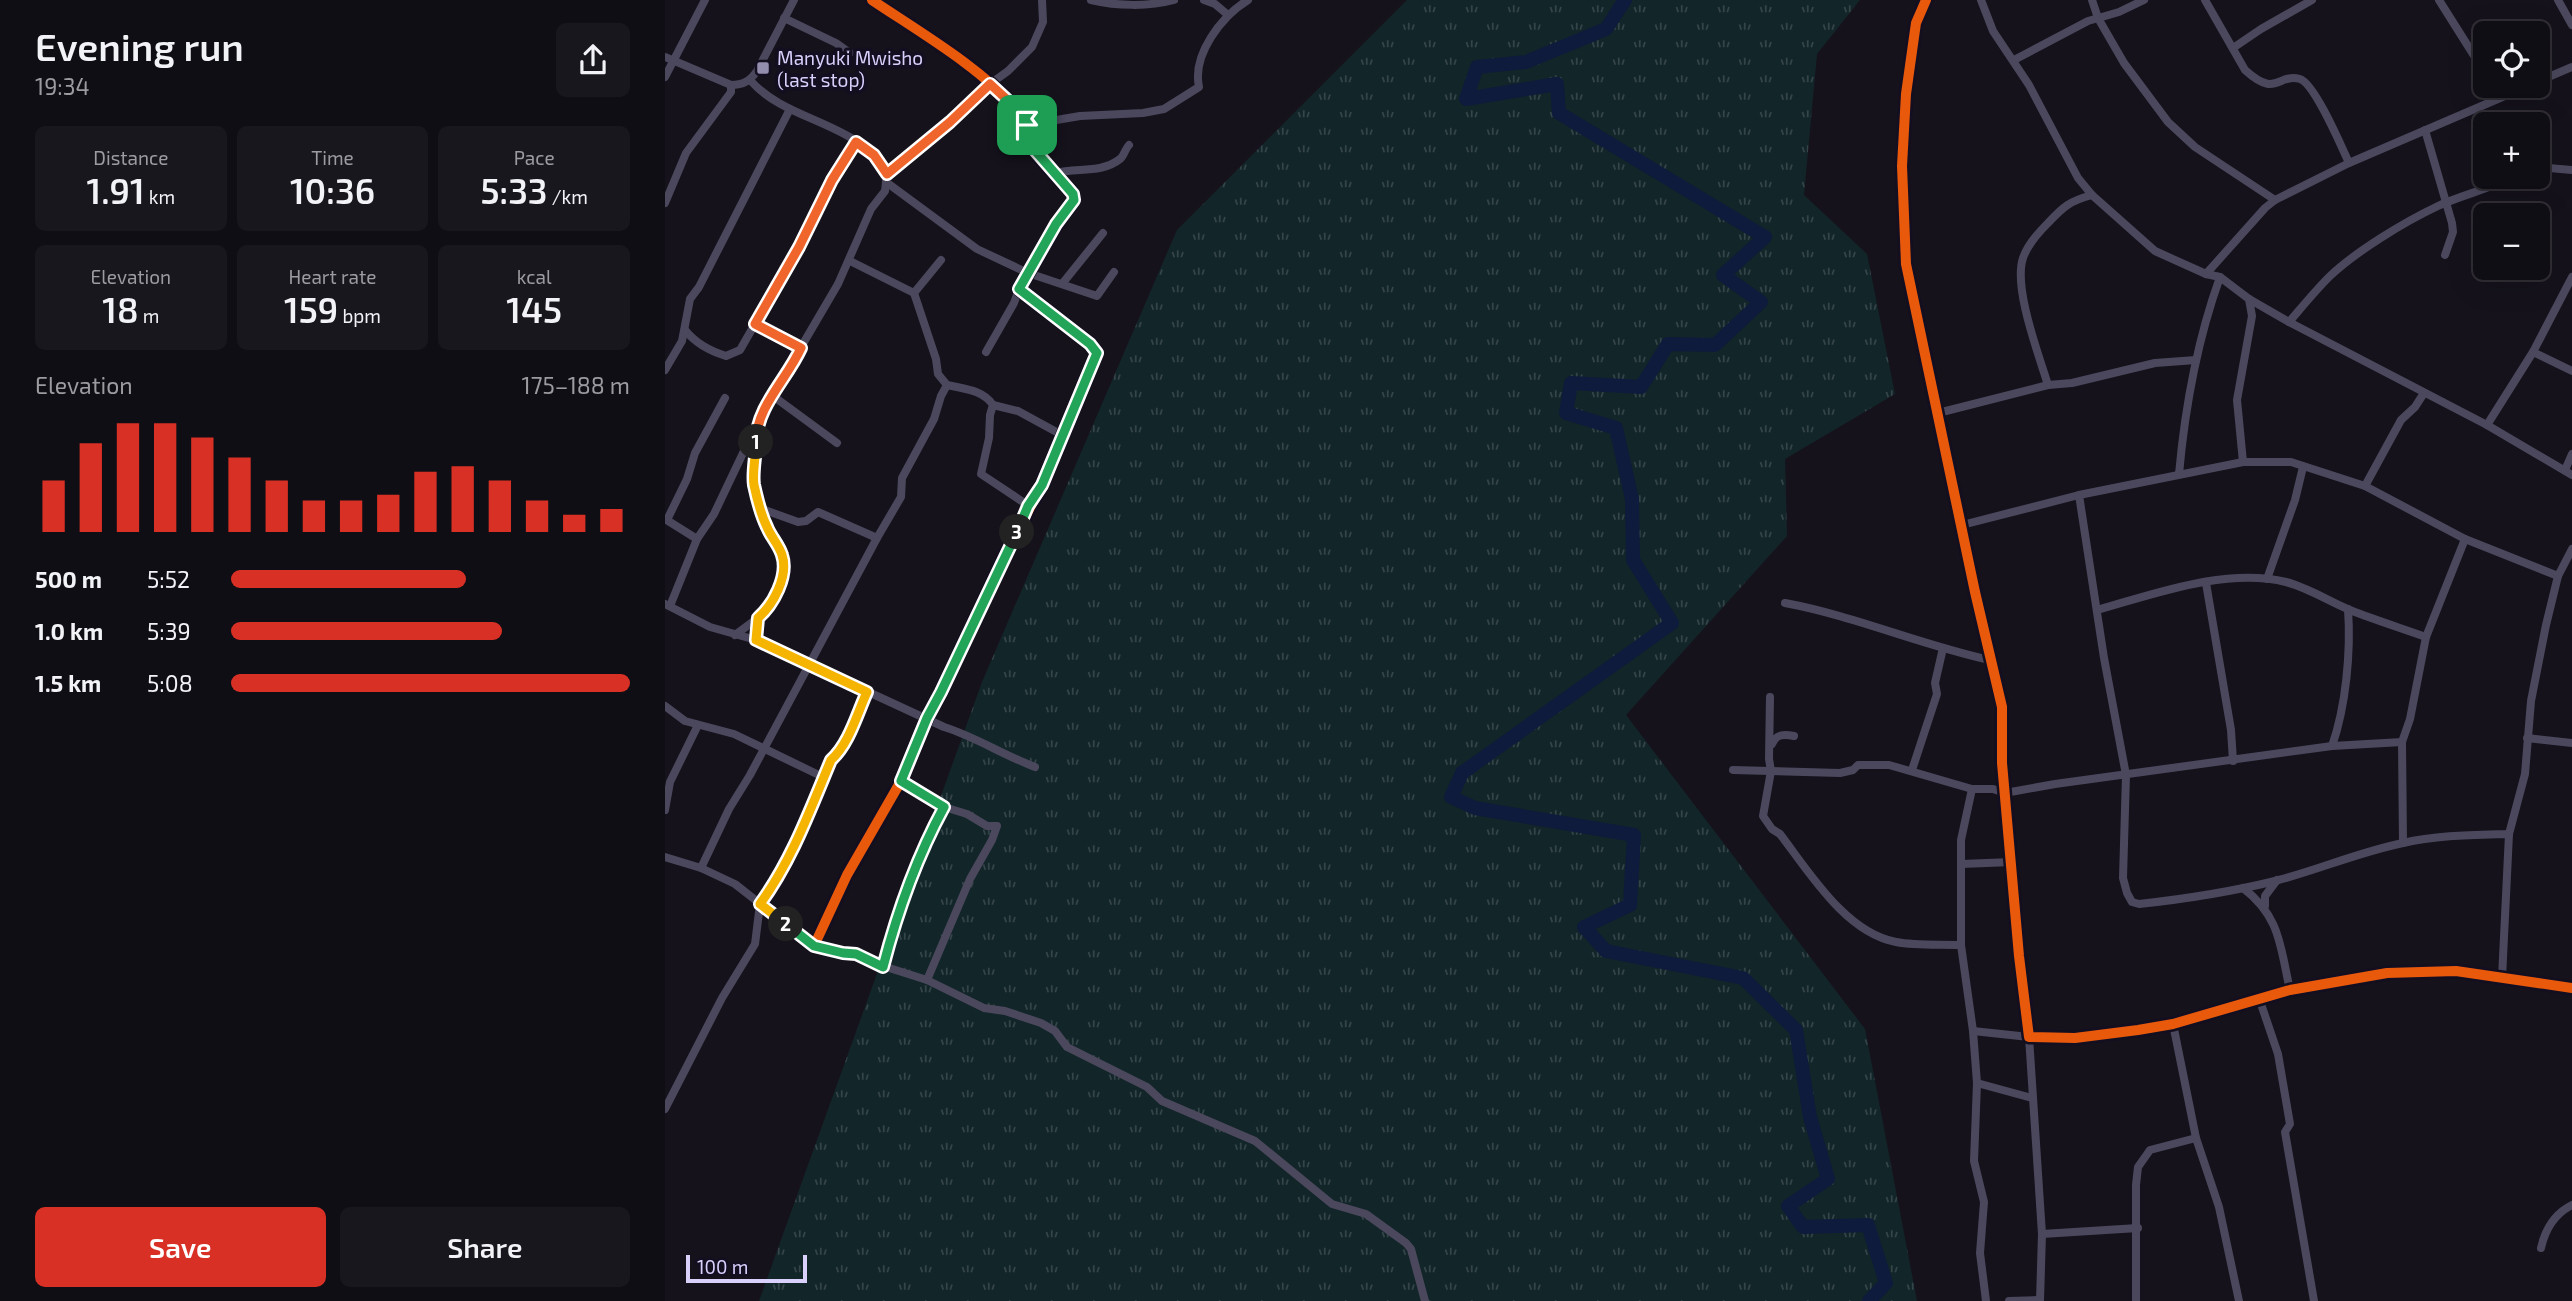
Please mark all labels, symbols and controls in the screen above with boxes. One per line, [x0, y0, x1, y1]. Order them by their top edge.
map controls [2473, 21, 2550, 280]
button: locate [2473, 21, 2550, 98]
text: Evening run [35, 23, 244, 69]
button: share [556, 23, 630, 97]
place label: Manyuki Mwisho (last stop) [777, 46, 923, 91]
marker: Manyuki Mwisho (last stop) [755, 60, 771, 76]
text: 19:34 [35, 72, 90, 100]
pin [997, 95, 1057, 155]
icon: arrive [1008, 106, 1046, 144]
button: + [2473, 112, 2550, 189]
text: Distance [93, 146, 168, 169]
text: Time [311, 146, 354, 169]
text: Pace [514, 146, 555, 169]
text: 1.91 [87, 169, 145, 211]
text: 10:36 [290, 169, 375, 211]
text: 5:33 [480, 169, 548, 211]
text: km [145, 185, 175, 208]
text: /km [548, 185, 588, 208]
button: − [2473, 203, 2550, 280]
text: Elevation [91, 265, 171, 288]
text: Heart rate [289, 265, 376, 288]
text: kcal [517, 265, 552, 288]
text: 18 [102, 288, 138, 330]
text: 159 [284, 288, 338, 330]
text: 145 [506, 288, 562, 330]
text: m [138, 304, 159, 327]
text: bpm [338, 304, 381, 327]
text: Elevation [35, 371, 133, 399]
text: 175–188 m [522, 371, 630, 399]
pin: 1 [739, 424, 773, 460]
text: 1 [751, 430, 760, 453]
pin: 3 [999, 514, 1035, 550]
text: 3 [1011, 520, 1022, 543]
text: 500 m [35, 565, 102, 593]
text: 5:52 [147, 565, 190, 593]
text: 1.0 km [35, 617, 103, 645]
text: 5:39 [147, 617, 191, 645]
text: 1.5 km [35, 669, 101, 697]
text: 5:08 [147, 669, 193, 697]
pin: 2 [769, 906, 803, 942]
text: 2 [780, 912, 791, 935]
button: Save [35, 1207, 326, 1287]
button: Share [340, 1207, 630, 1287]
scale bar [686, 1252, 807, 1284]
text: 100 m [697, 1255, 748, 1278]

